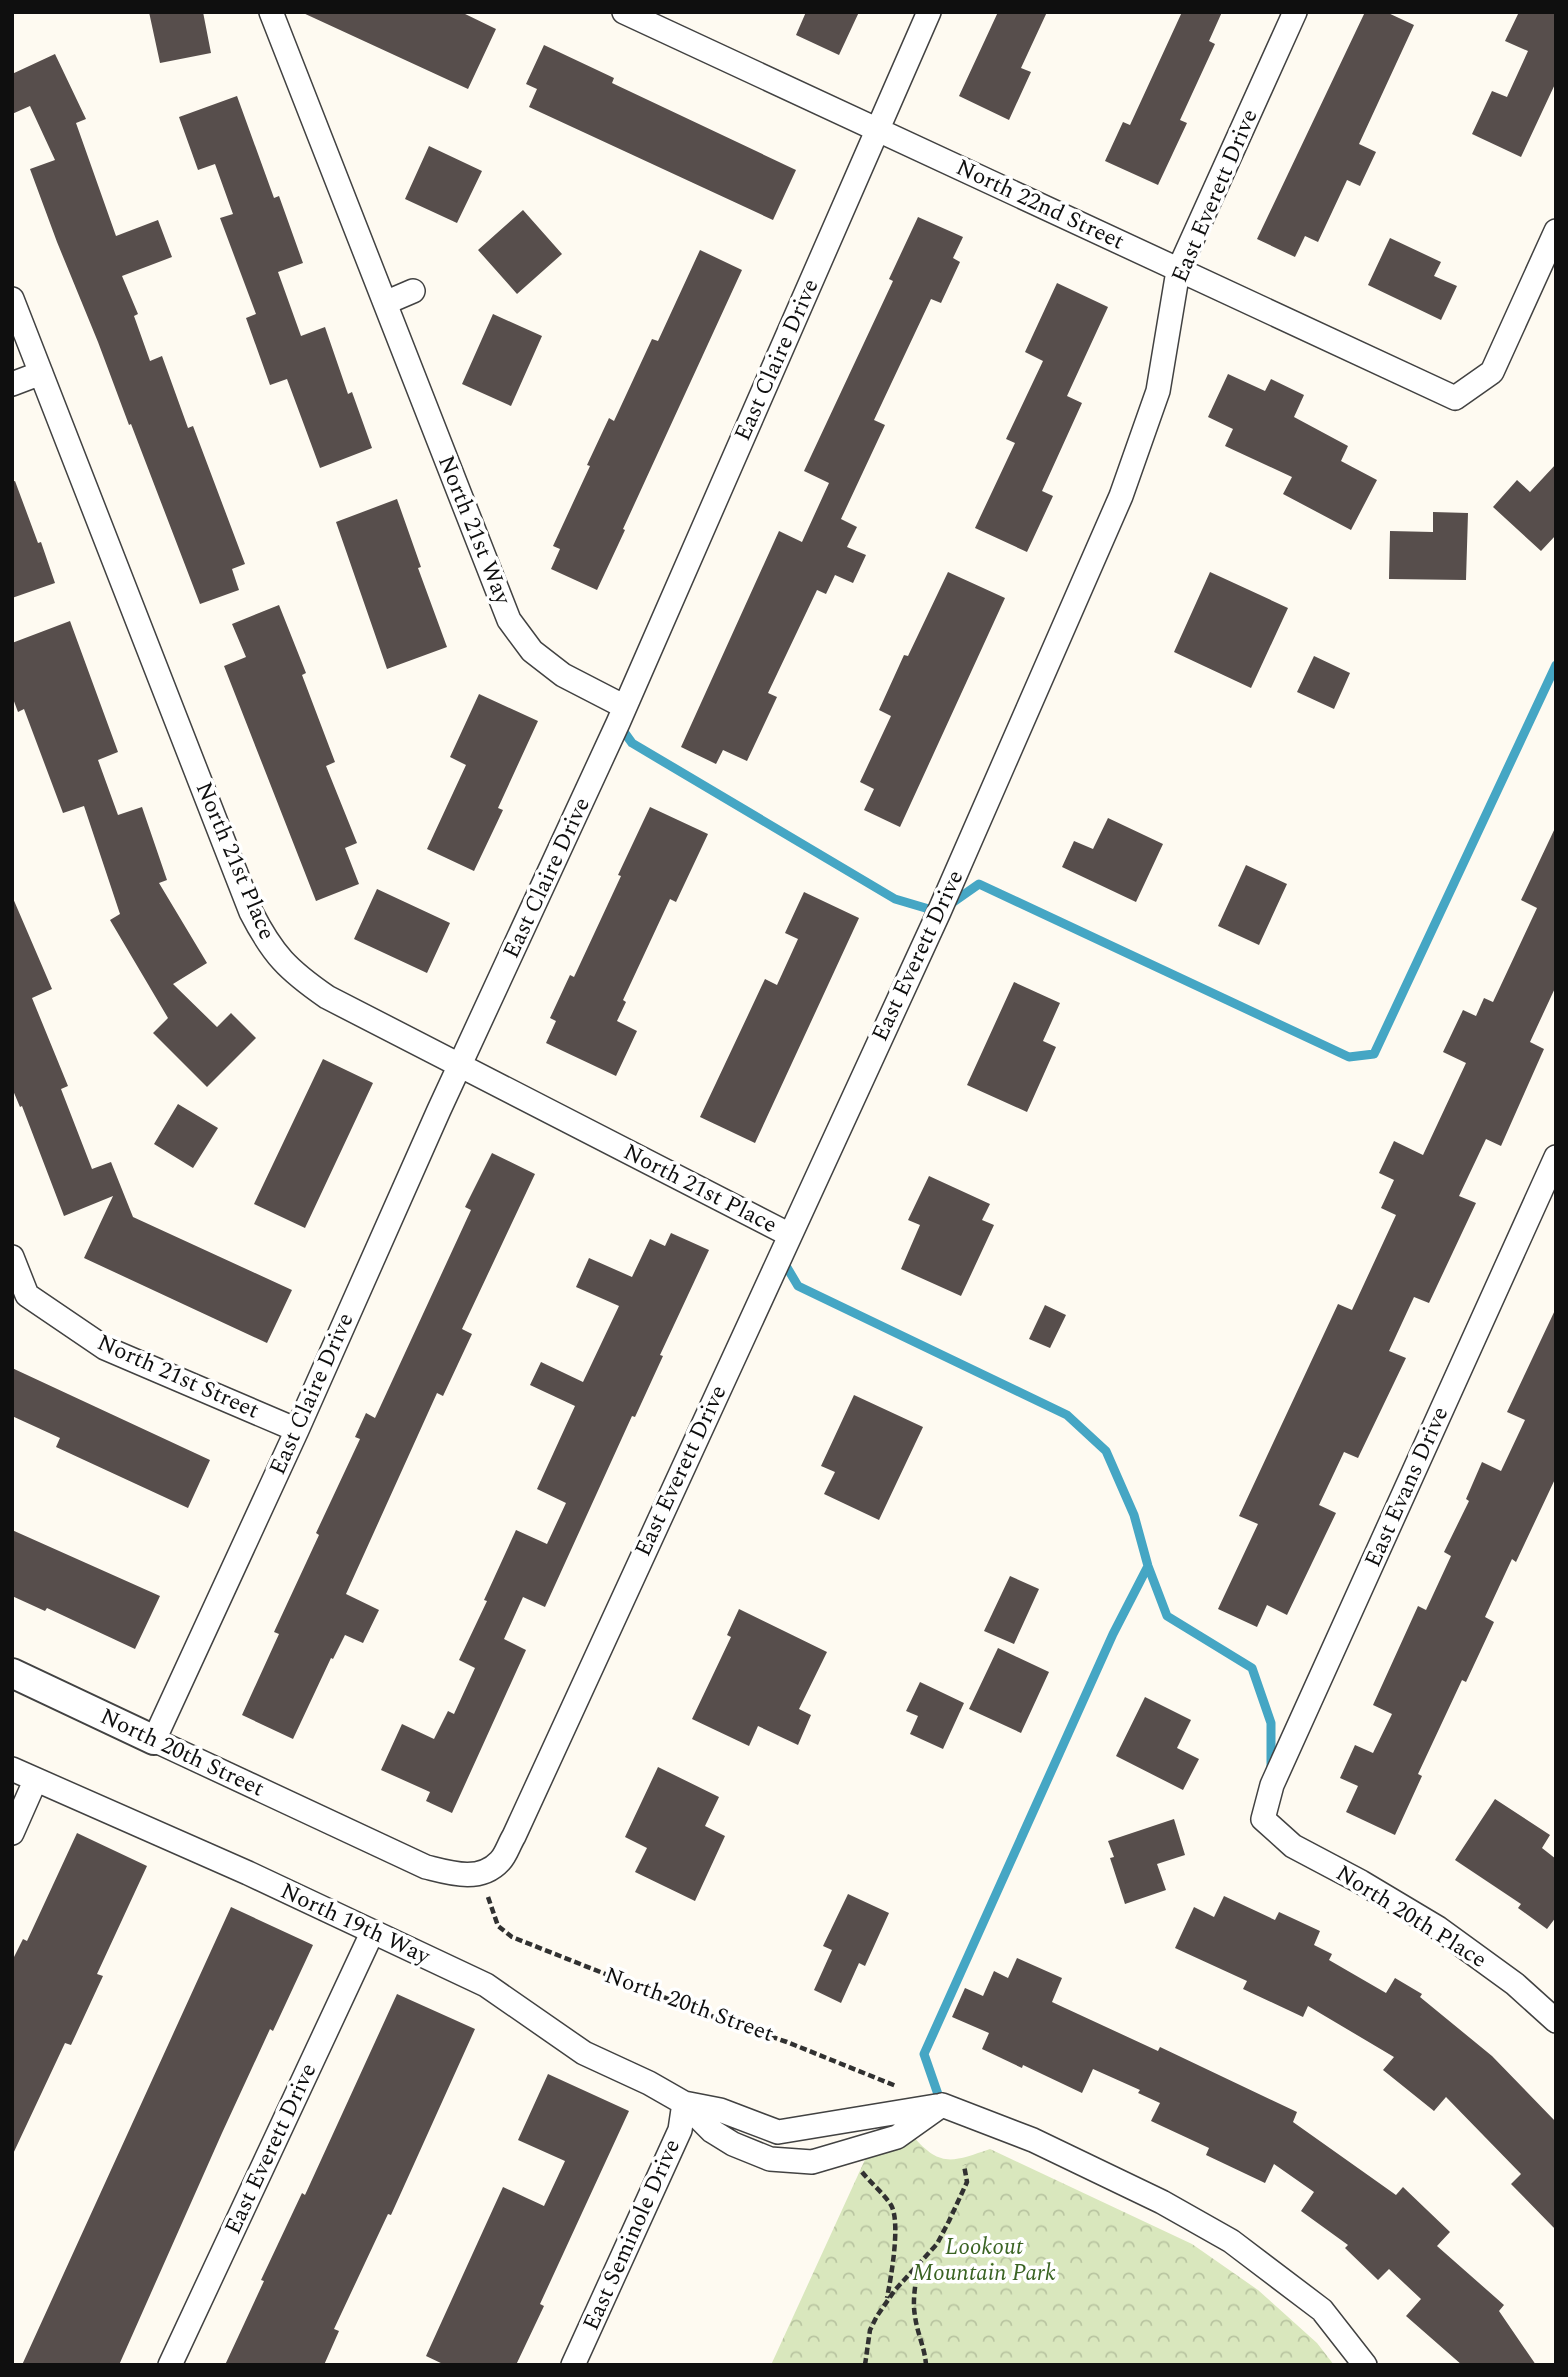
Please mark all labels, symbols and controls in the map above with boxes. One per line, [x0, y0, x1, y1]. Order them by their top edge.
street label: East Everett Drive [1163, 104, 1267, 288]
street label: North 22nd Street [950, 151, 1130, 259]
street label: East Claire Drive [726, 273, 828, 447]
street label: North 21st Way [428, 450, 520, 611]
street label: North 21st Place [186, 777, 284, 945]
street label: East Claire Drive [494, 792, 600, 964]
street label: East Everett Drive [863, 864, 973, 1048]
street label: North 21st Place [617, 1135, 783, 1243]
street label: East Claire Drive [261, 1307, 363, 1481]
street label: North 21st Street [91, 1326, 265, 1428]
street label: East Everett Drive [626, 1379, 736, 1563]
street label: East Evans Drive [1356, 1401, 1458, 1573]
street label: North 20th Street [94, 1700, 270, 1806]
street label: North 20th Place [1329, 1856, 1493, 1978]
street label: North 19th Way [274, 1874, 437, 1974]
street label: North 20th Street [599, 1958, 779, 2052]
street label: East Everett Drive [216, 2057, 326, 2241]
street label: East Seminole Drive [574, 2134, 690, 2336]
park label: Lookout Mountain Park [912, 2230, 1056, 2291]

